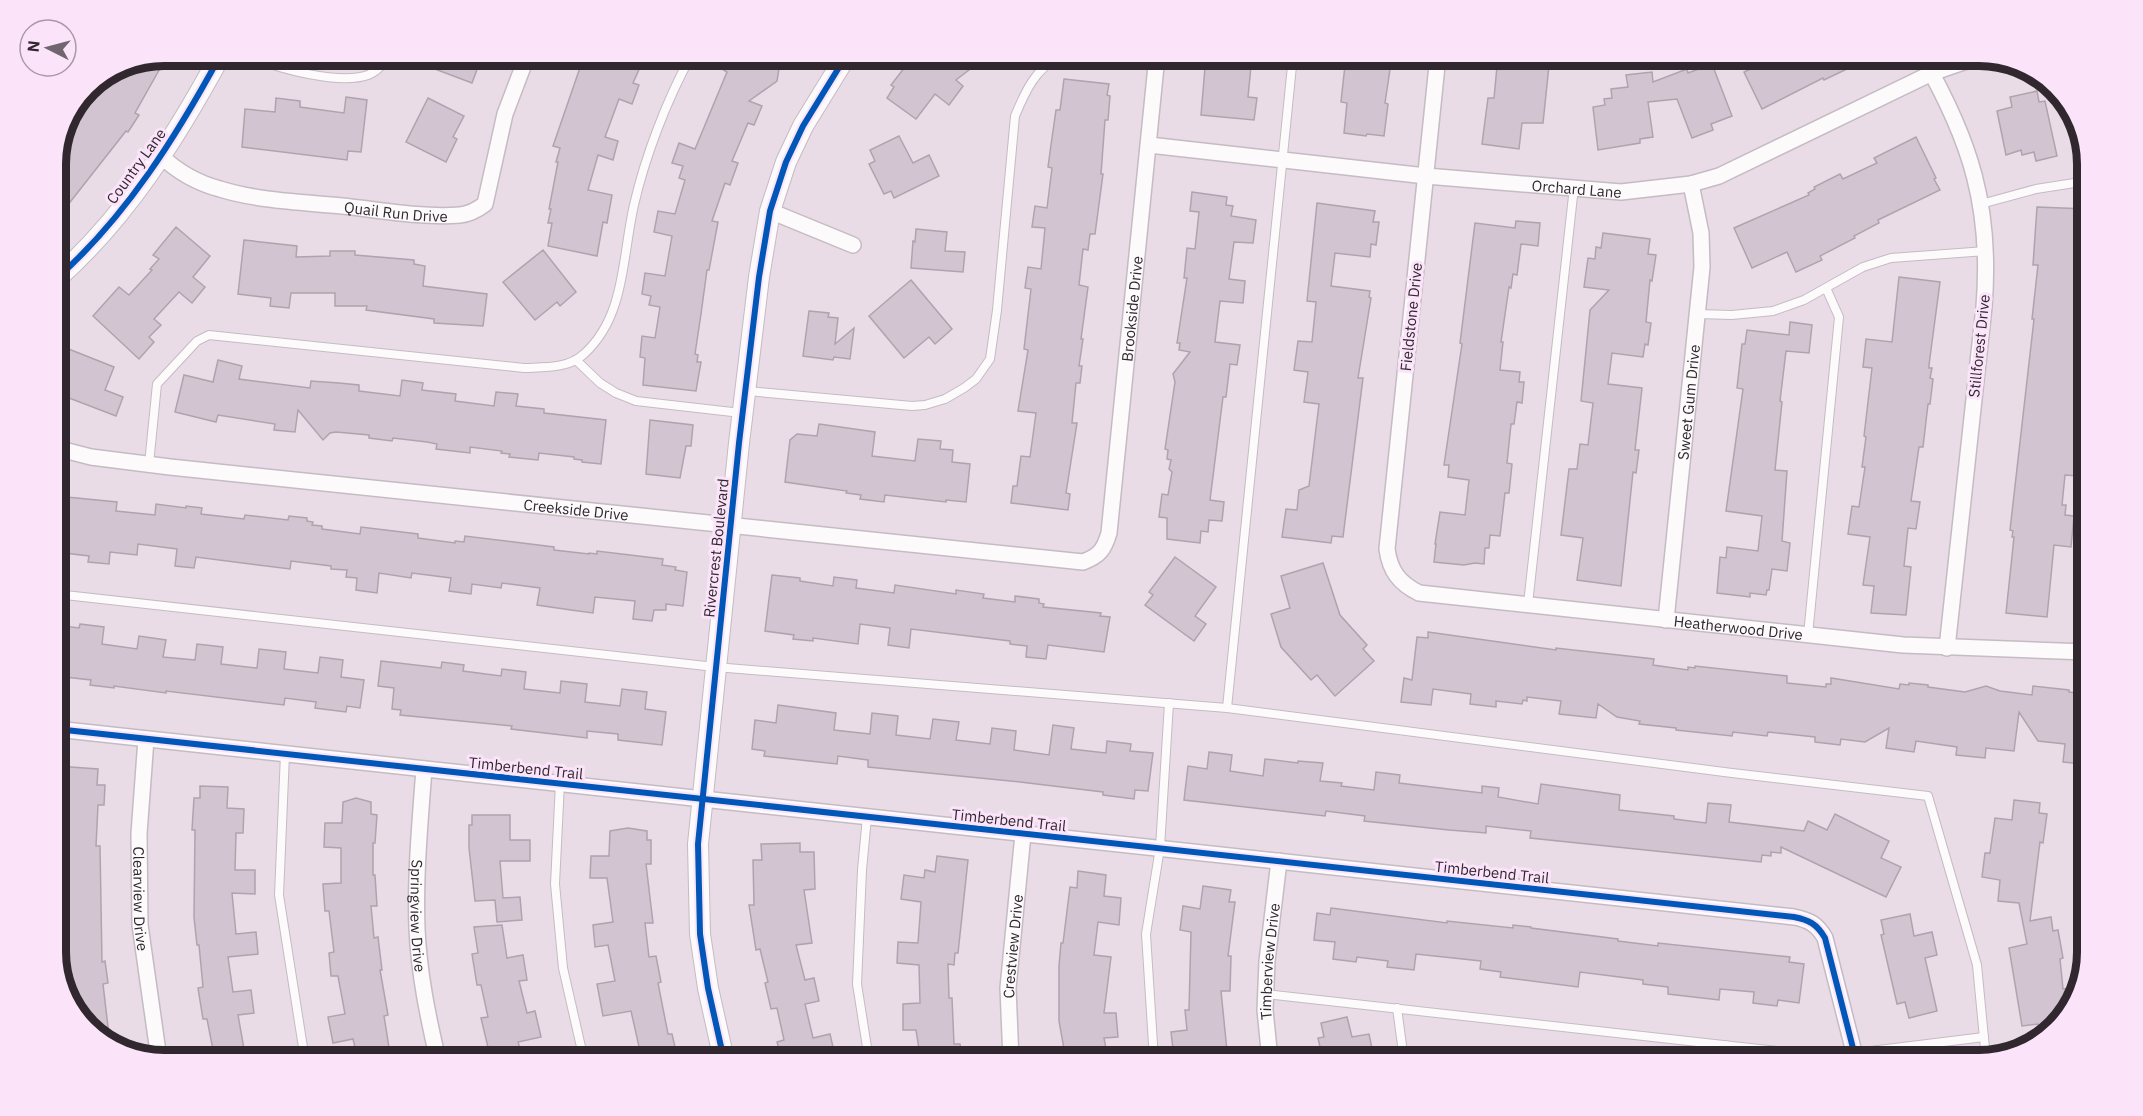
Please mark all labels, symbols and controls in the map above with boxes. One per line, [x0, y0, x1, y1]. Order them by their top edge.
north arrow [18, 18, 78, 78]
text: N [23, 40, 44, 53]
street label: Country Lane [102, 124, 170, 208]
street label: Orchard Lane [1531, 175, 1622, 202]
street label: Quail Run Drive [343, 197, 448, 225]
street label: Brookside Drive [1117, 255, 1146, 363]
street label: Fieldstone Drive [1396, 262, 1426, 372]
street label: Stillforest Drive [1964, 294, 1994, 398]
street label: Sweet Gum Drive [1673, 343, 1704, 461]
street label: Rivercrest Boulevard [699, 477, 733, 619]
street label: Creekside Drive [523, 494, 629, 524]
street label: Heatherwood Drive [1673, 611, 1804, 644]
street label: Timberbend Trail [468, 753, 584, 783]
street label: Timberbend Trail [951, 805, 1067, 835]
street label: Clearview Drive [130, 846, 153, 952]
street label: Timberbend Trail [1434, 857, 1550, 887]
street label: Springview Drive [407, 859, 430, 973]
street label: Crestview Drive [998, 893, 1027, 999]
street label: Timberview Drive [1255, 902, 1283, 1021]

